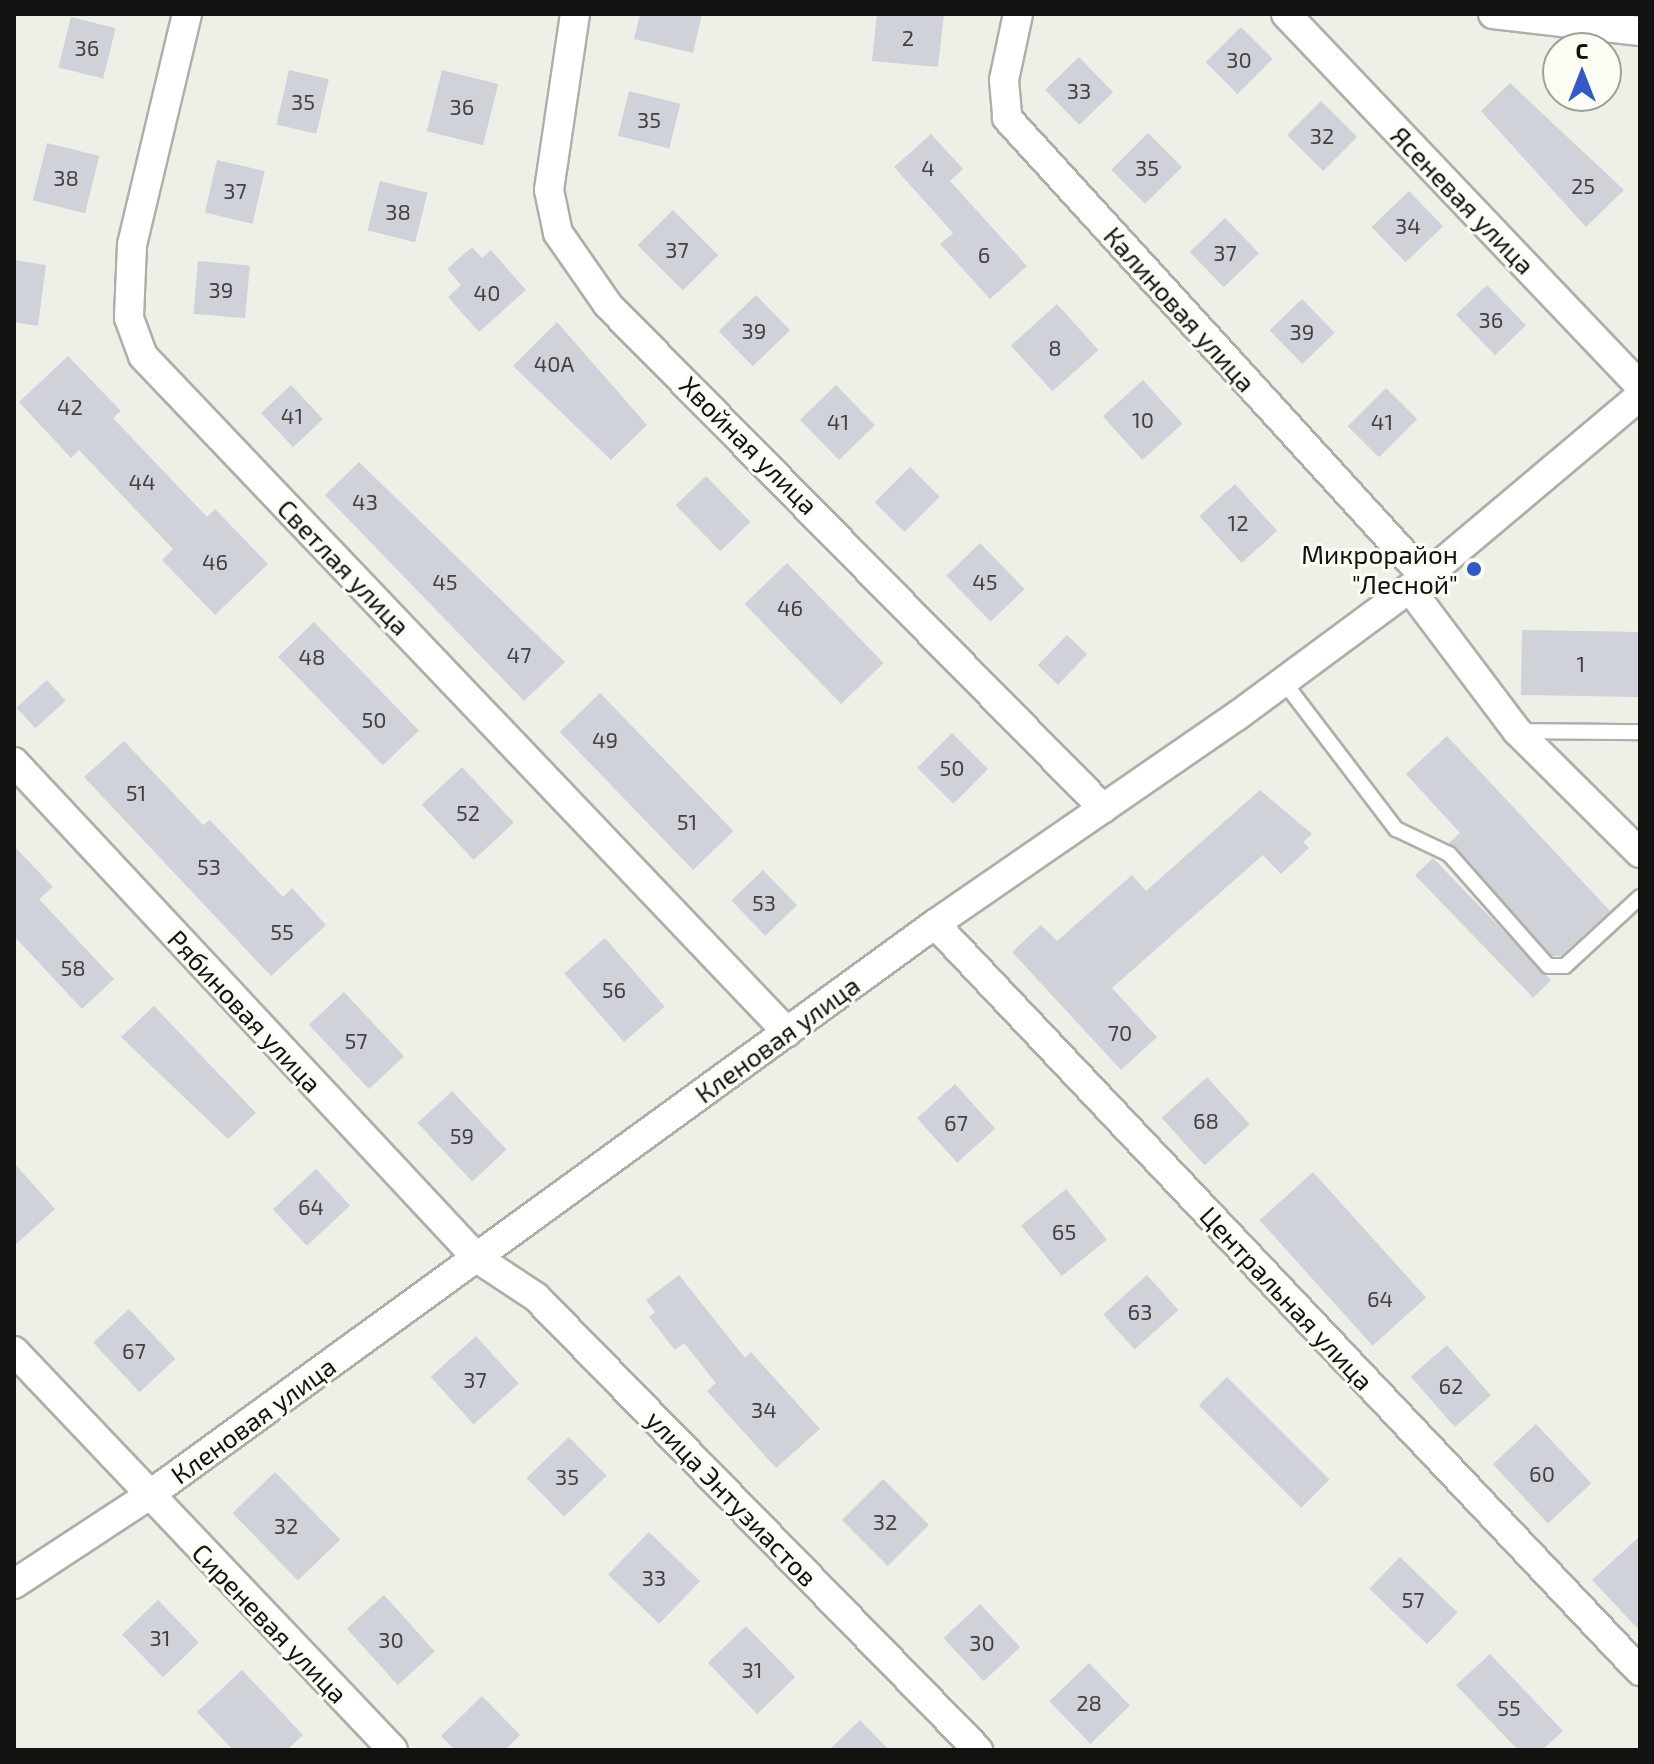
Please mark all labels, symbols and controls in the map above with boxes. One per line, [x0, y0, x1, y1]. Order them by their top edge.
house number: 2 [902, 25, 914, 51]
north arrow [1542, 32, 1622, 112]
house number: 36 [75, 35, 99, 61]
text: С [1576, 37, 1588, 63]
house number: 30 [1226, 47, 1252, 73]
house number: 33 [1067, 78, 1091, 104]
house number: 35 [291, 89, 315, 115]
house number: 36 [450, 94, 474, 120]
house number: 35 [637, 107, 661, 133]
street label: Ясеневая улица [1385, 120, 1541, 280]
house number: 32 [1310, 123, 1334, 149]
house number: 4 [921, 155, 935, 181]
house number: 35 [1135, 155, 1159, 181]
house number: 38 [53, 165, 79, 191]
house number: 25 [1571, 173, 1595, 199]
house number: 37 [223, 178, 247, 204]
house number: 38 [385, 199, 411, 225]
house number: 34 [1395, 213, 1421, 239]
street label: Калиновая улица [1098, 220, 1262, 398]
house number: 37 [665, 237, 689, 263]
house number: 37 [1213, 240, 1237, 266]
house number: 6 [978, 242, 990, 268]
house number: 39 [209, 277, 233, 303]
house number: 40 [474, 280, 500, 306]
house number: 36 [1479, 307, 1503, 333]
house number: 39 [742, 318, 766, 344]
house number: 39 [1290, 319, 1314, 345]
house number: 8 [1048, 335, 1062, 361]
house number: 40А [534, 351, 574, 377]
street label: Хвойная улица [673, 369, 825, 521]
house number: 42 [57, 394, 83, 420]
house number: 41 [281, 403, 303, 429]
house number: 10 [1132, 407, 1154, 433]
house number: 41 [827, 409, 849, 435]
house number: 41 [1371, 409, 1393, 435]
house number: 44 [128, 469, 156, 495]
house number: 43 [352, 489, 378, 515]
street label: Светлая улица [271, 493, 417, 641]
house number: 12 [1227, 510, 1249, 536]
place label: Микрорайон "Лесной" [1301, 538, 1458, 600]
house number: 46 [202, 549, 228, 575]
marker: Микрорайон "Лесной" [1465, 560, 1483, 578]
house number: 45 [432, 569, 458, 595]
house number: 45 [972, 569, 998, 595]
house number: 46 [777, 595, 803, 621]
house number: 47 [507, 642, 531, 668]
house number: 48 [299, 644, 325, 670]
house number: 1 [1577, 651, 1585, 677]
house number: 50 [361, 707, 387, 733]
house number: 49 [592, 727, 618, 753]
house number: 50 [939, 755, 965, 781]
house number: 51 [126, 780, 146, 806]
house number: 52 [456, 800, 480, 826]
house number: 51 [677, 809, 697, 835]
house number: 53 [197, 854, 221, 880]
house number: 53 [752, 890, 776, 916]
house number: 55 [270, 919, 294, 945]
street label: Рябиновая улица [162, 923, 328, 1099]
house number: 58 [60, 955, 86, 981]
street label: Кленовая улица [689, 969, 865, 1109]
house number: 56 [602, 977, 626, 1003]
house number: 70 [1108, 1020, 1132, 1046]
house number: 57 [344, 1028, 368, 1054]
house number: 68 [1193, 1108, 1219, 1134]
house number: 67 [944, 1110, 968, 1136]
house number: 59 [450, 1123, 474, 1149]
house number: 64 [298, 1194, 324, 1220]
street label: Центральная улица [1194, 1200, 1380, 1396]
house number: 65 [1052, 1219, 1076, 1245]
house number: 64 [1367, 1286, 1393, 1312]
house number: 63 [1128, 1299, 1152, 1325]
house number: 67 [122, 1338, 146, 1364]
street label: Кленовая улица [165, 1350, 341, 1490]
house number: 37 [463, 1367, 487, 1393]
house number: 62 [1439, 1373, 1463, 1399]
house number: 34 [751, 1397, 777, 1423]
street label: улица Энтузиастов [640, 1404, 824, 1592]
house number: 60 [1529, 1461, 1555, 1487]
house number: 35 [555, 1464, 579, 1490]
house number: 32 [873, 1509, 897, 1535]
house number: 32 [274, 1513, 298, 1539]
street label: Сиреневая улица [186, 1537, 354, 1709]
house number: 33 [642, 1565, 666, 1591]
house number: 57 [1401, 1587, 1425, 1613]
house number: 31 [150, 1625, 170, 1651]
house number: 30 [378, 1627, 404, 1653]
house number: 30 [969, 1630, 995, 1656]
house number: 31 [742, 1657, 762, 1683]
house number: 28 [1076, 1690, 1102, 1716]
house number: 55 [1497, 1695, 1521, 1721]

